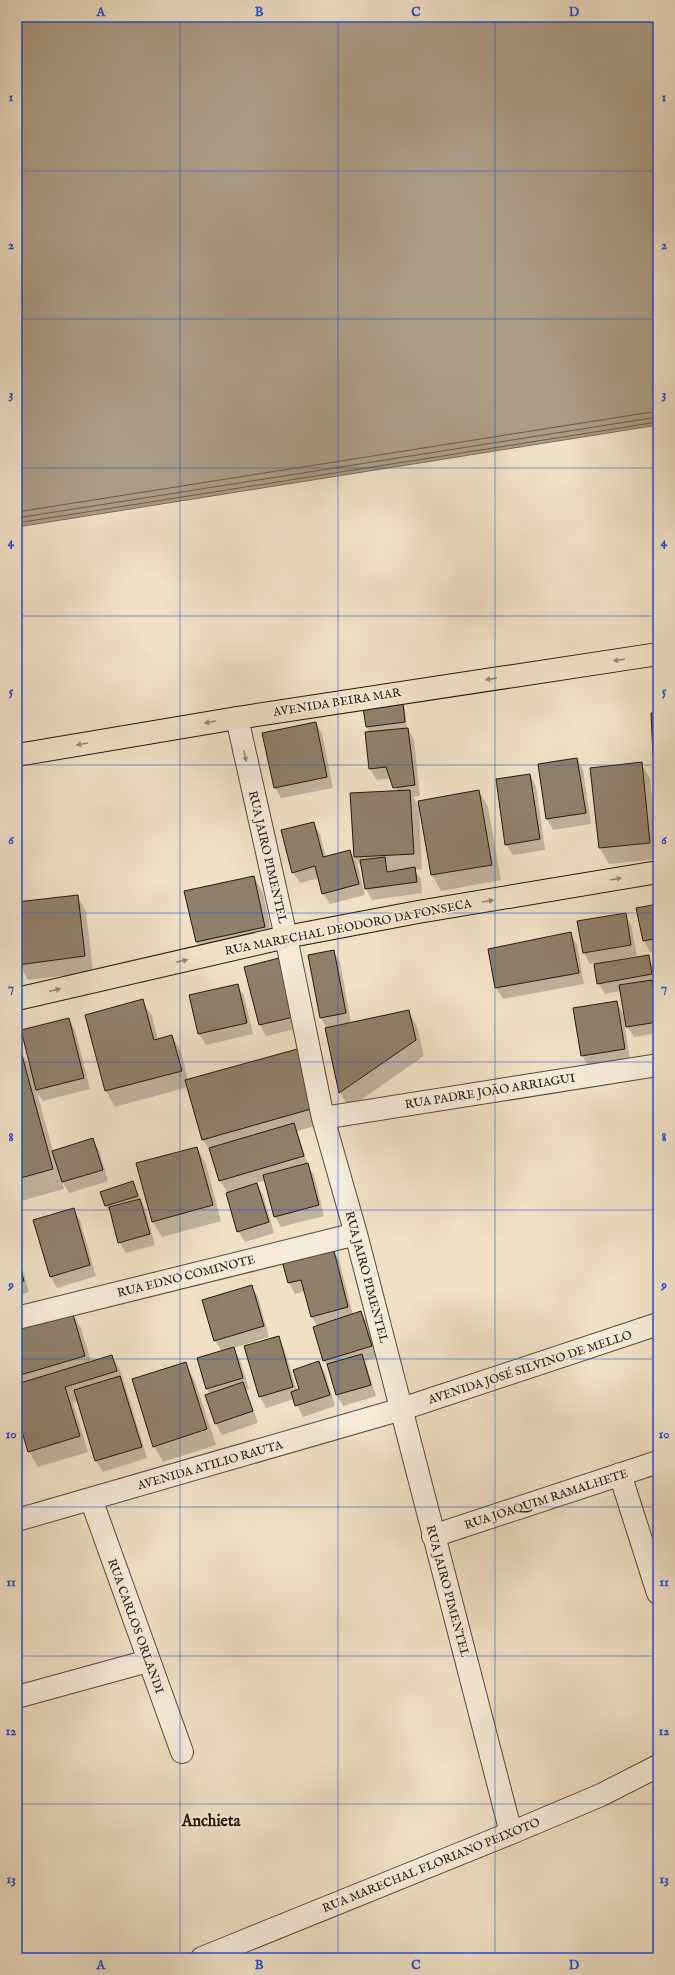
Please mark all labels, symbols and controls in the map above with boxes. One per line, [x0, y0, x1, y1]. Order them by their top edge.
text: A [96, 4, 107, 21]
text: B [255, 4, 264, 21]
text: C [411, 4, 421, 21]
text: D [569, 4, 580, 21]
text: 1 [9, 89, 14, 106]
text: 1 [662, 89, 667, 106]
text: 2 [8, 237, 14, 254]
text: 2 [661, 237, 667, 254]
text: 3 [9, 386, 14, 403]
text: 3 [662, 386, 667, 403]
text: 4 [8, 534, 15, 551]
text: 4 [661, 534, 668, 551]
one-way arrow [613, 657, 626, 663]
one-way arrow [485, 676, 497, 682]
text: 5 [9, 683, 14, 700]
text: 5 [662, 683, 667, 700]
street label: AVENIDA BEIRA MAR [271, 685, 403, 720]
one-way arrow [204, 719, 216, 725]
one-way arrow [76, 741, 88, 747]
one-way arrow [243, 750, 249, 762]
street label: RUA JAIRO PIMENTEL [244, 789, 290, 926]
text: 6 [8, 832, 14, 849]
text: 6 [661, 832, 667, 849]
one-way arrow [610, 876, 622, 882]
street label: RUA MARECHAL DEODORO DA FONSECA [223, 896, 474, 959]
one-way arrow [482, 897, 494, 903]
one-way arrow [175, 957, 188, 963]
text: 7 [8, 980, 14, 997]
text: 7 [661, 980, 667, 997]
one-way arrow [49, 987, 61, 993]
street label: RUA PADRE JOÃO ARRIAGUI [404, 1070, 577, 1113]
text: 8 [8, 1129, 14, 1146]
text: 8 [661, 1129, 667, 1146]
street label: RUA JAIRO PIMENTEL [341, 1209, 391, 1345]
street label: RUA EDNO COMINOTE [116, 1252, 257, 1301]
text: 9 [7, 1277, 14, 1294]
text: 9 [660, 1277, 667, 1294]
street label: AVENIDA JOSÉ SILVINO DE MELLO [425, 1326, 634, 1409]
text: 10 [5, 1426, 17, 1443]
text: 10 [658, 1426, 670, 1443]
street label: AVENIDA ATILIO RAUTA [135, 1437, 286, 1494]
street label: RUA JOAQUIM RAMALHETE [462, 1466, 630, 1534]
street label: RUA JAIRO PIMENTEL [422, 1523, 472, 1659]
street label: RUA CARLOS ORLANDI [104, 1557, 167, 1696]
text: 11 [6, 1574, 16, 1591]
text: 11 [659, 1574, 669, 1591]
text: 12 [6, 1723, 16, 1740]
text: 12 [659, 1723, 669, 1740]
district label: Anchieta [181, 1812, 241, 1832]
street label: RUA MARECHAL FLORIANO PEIXOTO [320, 1815, 542, 1916]
text: 13 [6, 1871, 16, 1888]
text: 13 [659, 1871, 669, 1888]
text: A [96, 1957, 107, 1974]
text: B [255, 1957, 264, 1974]
text: C [411, 1957, 421, 1974]
text: D [569, 1957, 580, 1974]

